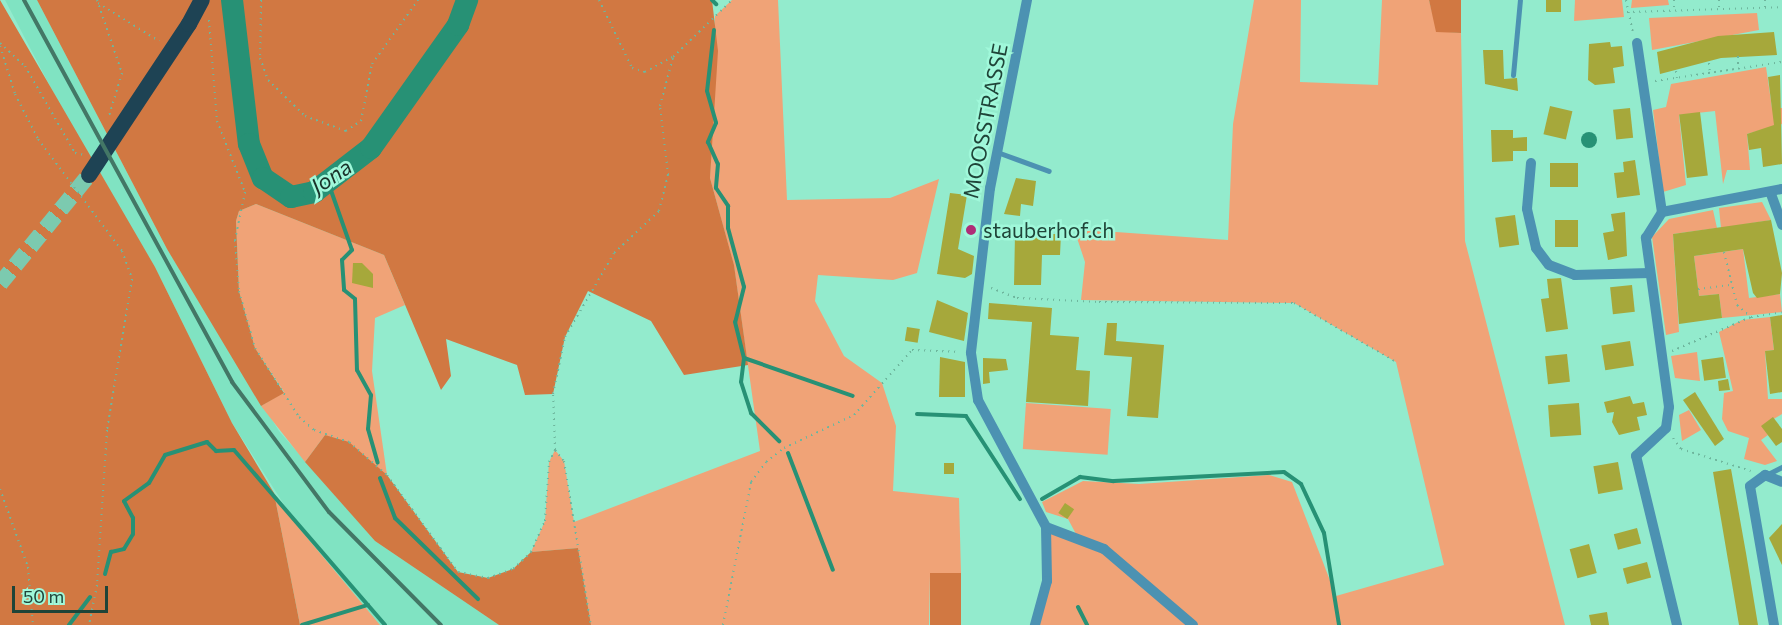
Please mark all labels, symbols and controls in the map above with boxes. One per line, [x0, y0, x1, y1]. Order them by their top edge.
street label: MOOSSTRASSE [958, 41, 1012, 201]
water label: Jona [306, 153, 356, 199]
place label: stauberhof.ch [983, 217, 1114, 243]
marker: stauberhof.ch [964, 223, 978, 237]
scale bar [15, 574, 111, 612]
text: 50 m [23, 585, 64, 607]

